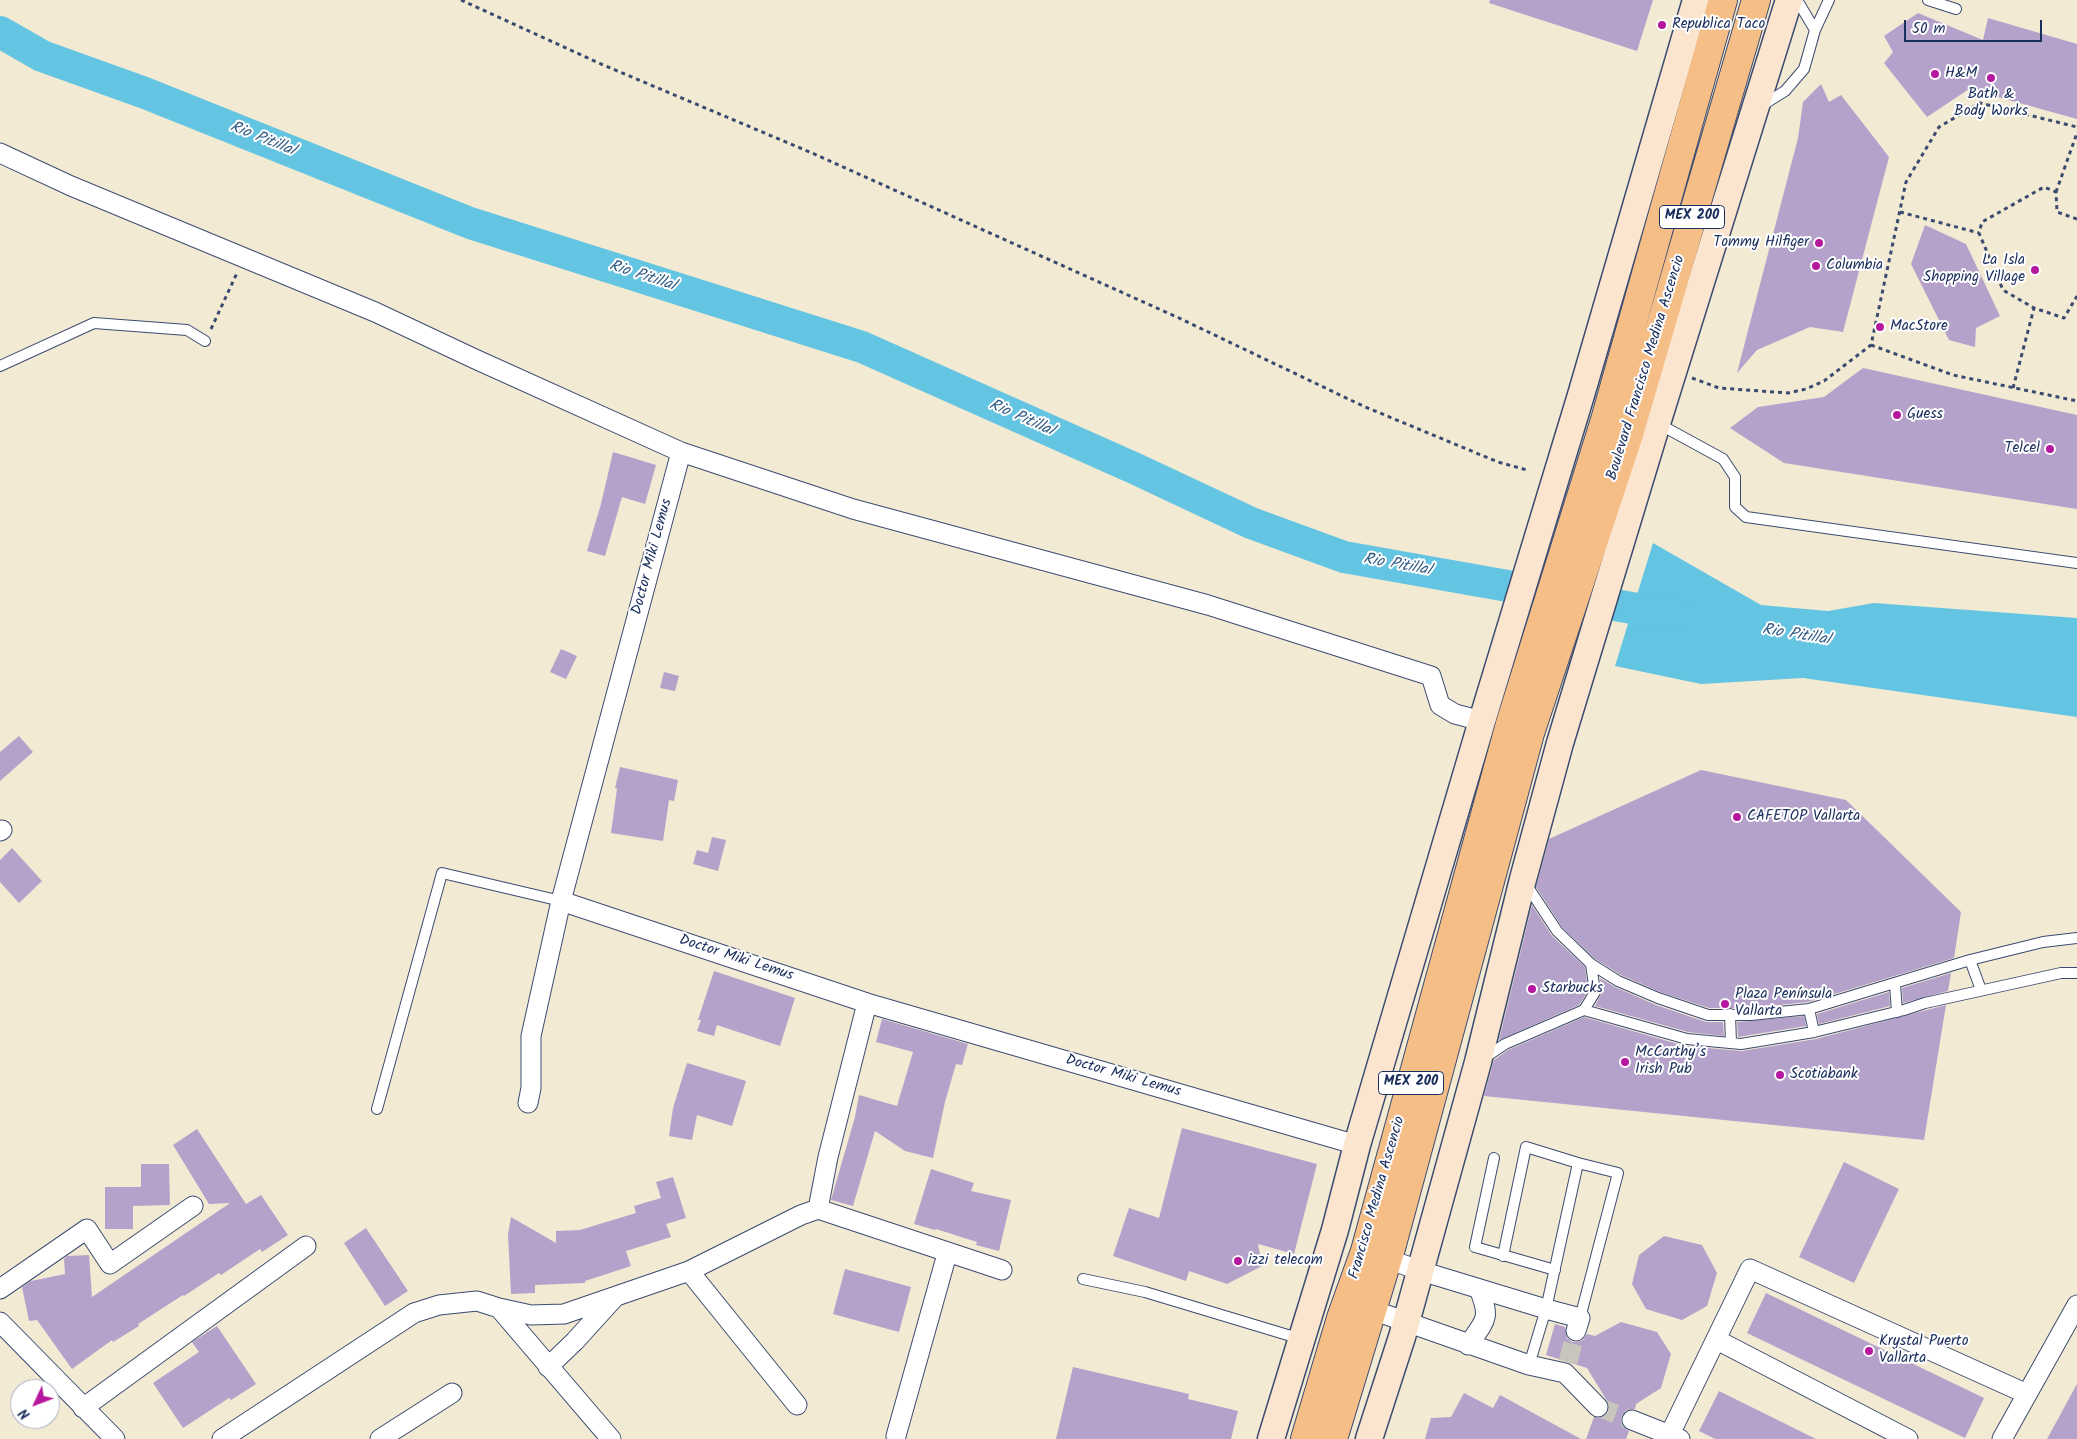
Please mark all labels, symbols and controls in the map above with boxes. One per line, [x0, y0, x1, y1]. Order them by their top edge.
scale bar [1907, 10, 2044, 42]
place label: Republica Taco [1672, 16, 1765, 34]
text: 50 m [1912, 17, 1946, 41]
marker: Republica Taco [1656, 19, 1668, 31]
place label: H&M [1945, 65, 1977, 83]
marker: H&M [1929, 68, 1941, 80]
marker: Bath & Body Works [1985, 72, 1997, 84]
place label: Bath & Body Works [1954, 86, 2028, 121]
water label: Rio Pitillal [227, 118, 297, 162]
road number: MEX 200 [1660, 206, 1724, 228]
place label: Tommy Hilfiger [1713, 234, 1809, 252]
marker: Tommy Hilfiger [1813, 237, 1825, 249]
place label: La Isla Shopping Village [1923, 252, 2025, 287]
street label: Boulevard Francisco Medina Ascencio [1604, 253, 1690, 483]
water label: Rio Pitillal [606, 257, 678, 297]
place label: Columbia [1826, 257, 1883, 275]
marker: Columbia [1810, 260, 1822, 272]
marker: La Isla Shopping Village [2029, 264, 2041, 276]
place label: MacStore [1890, 318, 1948, 336]
marker: MacStore [1874, 321, 1886, 333]
water label: Rio Pitillal [986, 396, 1056, 442]
place label: Guess [1907, 406, 1943, 424]
marker: Guess [1891, 409, 1903, 421]
place label: Telcel [2004, 440, 2040, 458]
marker: Telcel [2044, 443, 2056, 455]
street label: Doctor Miki Lemus [629, 497, 677, 617]
water label: Rio Pitillal [1362, 551, 1432, 581]
water label: Rio Pitillal [1761, 621, 1831, 651]
place label: CAFETOP Vallarta [1747, 808, 1860, 826]
marker: CAFETOP Vallarta [1731, 811, 1743, 823]
street label: Doctor Miki Lemus [677, 932, 795, 986]
place label: Starbucks [1542, 980, 1603, 998]
marker: Starbucks [1526, 983, 1538, 995]
place label: Plaza Península Vallarta [1735, 986, 1832, 1021]
marker: Plaza Península Vallarta [1719, 998, 1731, 1010]
place label: McCarthy’s Irish Pub [1635, 1044, 1706, 1079]
street label: Doctor Miki Lemus [1063, 1052, 1183, 1102]
marker: McCarthy’s Irish Pub [1619, 1056, 1631, 1068]
place label: Scotiabank [1790, 1066, 1858, 1084]
marker: Scotiabank [1774, 1069, 1786, 1081]
road number: MEX 200 [1378, 1072, 1444, 1094]
street label: Francisco Medina Ascencio [1346, 1114, 1410, 1282]
place label: izzi telecom [1248, 1252, 1323, 1270]
marker: izzi telecom [1232, 1255, 1244, 1267]
place label: Krystal Puerto Vallarta [1879, 1333, 1968, 1368]
marker: Krystal Puerto Vallarta [1863, 1345, 1875, 1357]
north arrow [10, 1379, 60, 1429]
text: N [14, 1403, 36, 1424]

